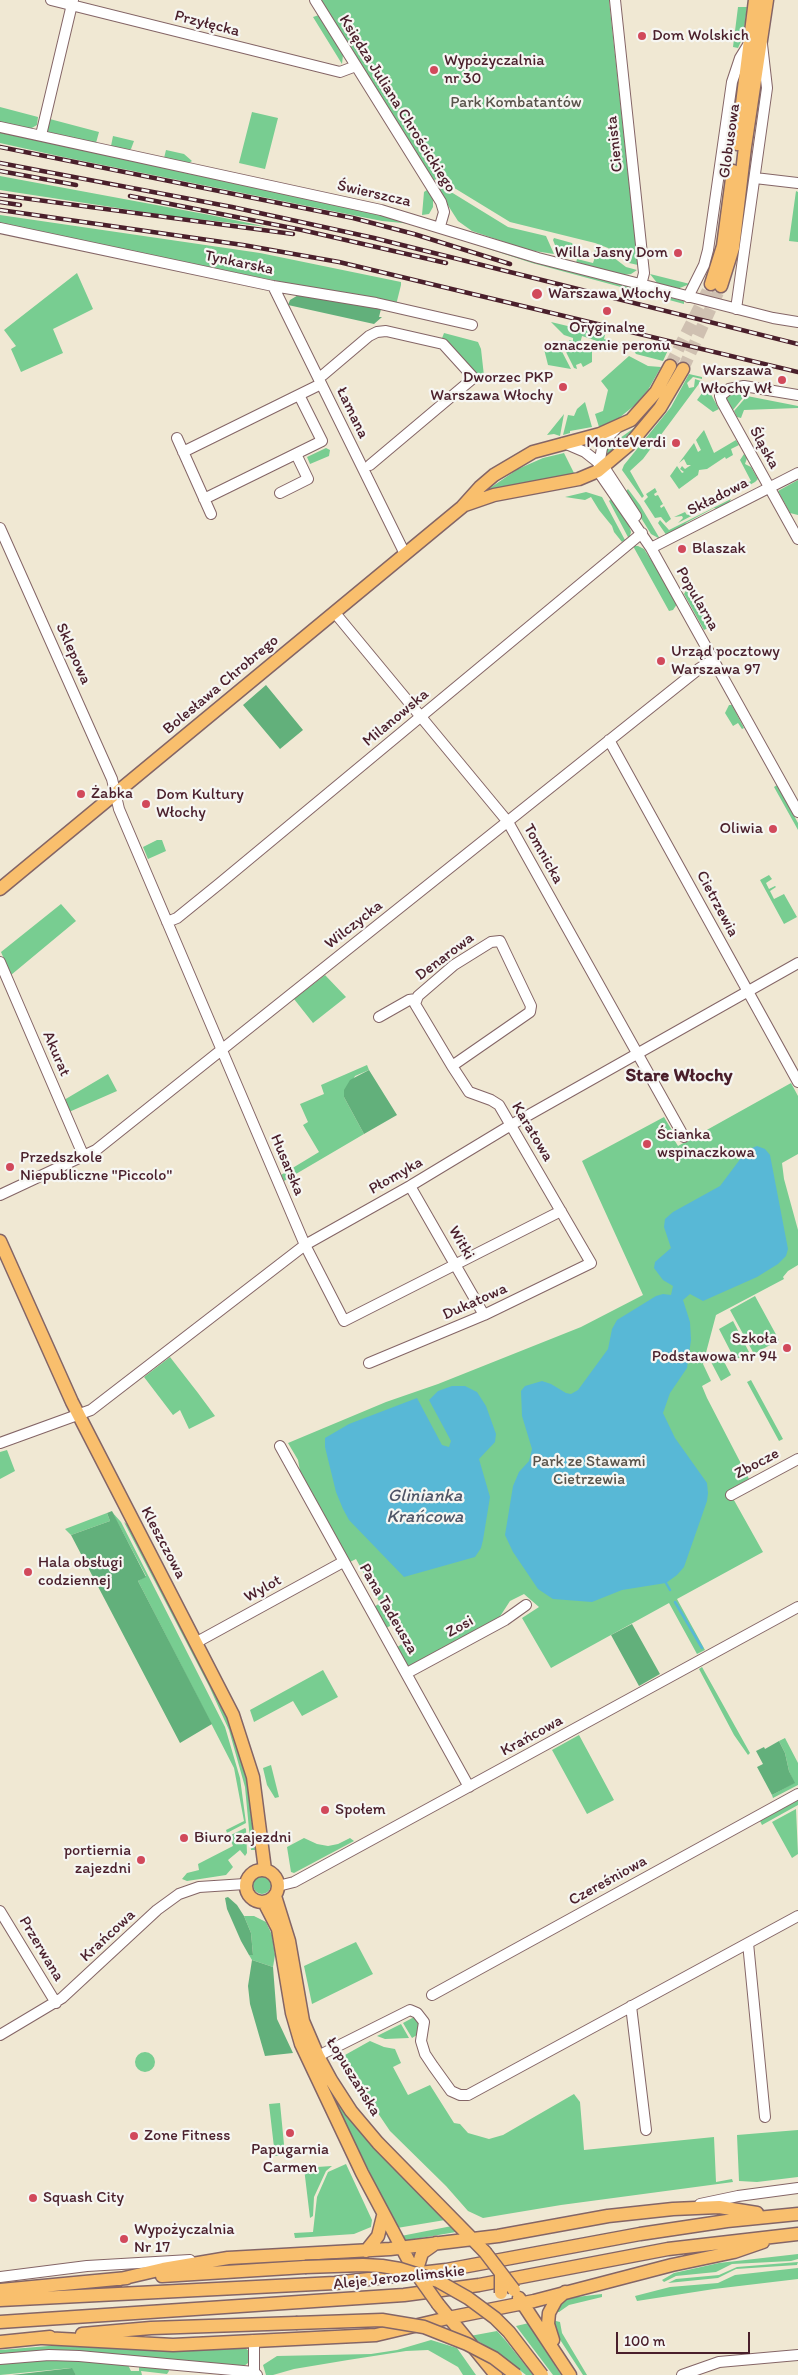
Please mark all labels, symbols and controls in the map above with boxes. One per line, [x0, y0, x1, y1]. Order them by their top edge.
street label: Przyłęcka [172, 7, 242, 41]
street label: Księdza Juliana Chrościckiego [334, 12, 460, 196]
place label: Dom Wolskich [652, 26, 749, 46]
marker: Dom Wolskich [636, 30, 648, 42]
place label: Wypożyczalnia nr 30 [444, 51, 545, 89]
marker: Wypożyczalnia nr 30 [428, 64, 440, 76]
park label: Park Kombatantów [450, 93, 582, 113]
street label: Globusowa [715, 102, 745, 180]
street label: Cienista [602, 115, 628, 173]
street label: Świerszcza [335, 176, 413, 212]
place label: Willa Jasny Dom [555, 243, 668, 263]
street label: Tynkarska [203, 246, 275, 280]
marker: Willa Jasny Dom [672, 247, 684, 259]
place label: Warszawa Włochy [548, 284, 671, 304]
marker: Warszawa Włochy [530, 287, 544, 301]
marker: Oryginalne oznaczenie peronu [601, 305, 613, 317]
place label: Oryginalne oznaczenie peronu [544, 318, 670, 356]
place label: Warszawa Włochy Wł [700, 361, 772, 399]
place label: Dworzec PKP Warszawa Włochy [430, 368, 553, 406]
marker: Warszawa Włochy Wł [776, 374, 788, 386]
marker: Dworzec PKP Warszawa Włochy [557, 381, 569, 393]
street label: Łamana [331, 384, 373, 442]
street label: Śląska [745, 423, 783, 473]
place label: MonteVerdi [586, 433, 666, 453]
marker: MonteVerdi [670, 437, 682, 449]
street label: Składowa [684, 473, 752, 521]
place label: Blaszak [692, 539, 746, 559]
marker: Blaszak [676, 543, 688, 555]
street label: Popularna [671, 564, 723, 634]
street label: Sklepowa [51, 620, 95, 688]
street label: Bolesława Chrobrego [159, 631, 283, 739]
place label: Urząd pocztowy Warszawa 97 [671, 642, 780, 680]
marker: Urząd pocztowy Warszawa 97 [655, 655, 667, 667]
street label: Milanowska [359, 685, 433, 751]
place label: Żabka [91, 784, 133, 804]
place label: Dom Kultury Włochy [156, 785, 244, 823]
marker: Żabka [75, 788, 87, 800]
marker: Dom Kultury Włochy [140, 798, 152, 810]
place label: Oliwia [719, 819, 763, 839]
street label: Tomnicka [519, 821, 567, 887]
marker: Oliwia [767, 823, 779, 835]
street label: Cietrzewia [692, 868, 742, 940]
street label: Wilczycka [321, 896, 387, 954]
street label: Denarowa [412, 929, 478, 985]
street label: Akurat [38, 1028, 74, 1080]
district label: Stare Włochy [625, 1065, 733, 1087]
street label: Karatowa [507, 1099, 557, 1165]
place label: Ścianka wspinaczkowa [657, 1125, 755, 1163]
street label: Husarska [266, 1131, 308, 1199]
marker: Ścianka wspinaczkowa [641, 1138, 653, 1150]
place label: Przedszkole Niepubliczne "Piccolo" [20, 1148, 172, 1186]
street label: Płomyka [366, 1153, 426, 1199]
marker: Przedszkole Niepubliczne "Piccolo" [4, 1161, 16, 1173]
street label: Witki [444, 1223, 478, 1263]
street label: Dukatowa [440, 1279, 510, 1325]
place label: Szkoła Podstawowa nr 94 [652, 1329, 777, 1367]
marker: Szkoła Podstawowa nr 94 [781, 1342, 793, 1354]
street label: Zbocze [731, 1444, 783, 1484]
park label: Park ze Stawami Cietrzewia [532, 1452, 646, 1490]
water label: Glinianka Krańcowa [387, 1485, 463, 1528]
street label: Kleszczowa [136, 1504, 190, 1582]
place label: Hala obsługi codziennej [38, 1553, 123, 1591]
street label: Pana Tadeusza [354, 1560, 422, 1658]
marker: Hala obsługi codziennej [22, 1566, 34, 1578]
street label: Wylot [241, 1571, 285, 1607]
street label: Zosi [443, 1612, 477, 1642]
street label: Krańcowa [497, 1711, 567, 1761]
place label: Społem [335, 1800, 386, 1820]
marker: Społem [319, 1804, 331, 1816]
place label: Biuro zajezdni [194, 1828, 291, 1848]
marker: Biuro zajezdni [178, 1832, 190, 1844]
place label: portiernia zajezdni [64, 1841, 131, 1879]
street label: Czereśniowa [566, 1852, 650, 1910]
marker: portiernia zajezdni [135, 1854, 147, 1866]
street label: Krańcowa [76, 1906, 140, 1966]
street label: Przerwana [14, 1913, 68, 1985]
street label: Łopuszańska [321, 2034, 385, 2120]
place label: Zone Fitness [144, 2126, 230, 2146]
marker: Papugarnia Carmen [284, 2127, 296, 2139]
marker: Zone Fitness [128, 2130, 140, 2142]
place label: Papugarnia Carmen [251, 2140, 329, 2178]
place label: Squash City [43, 2188, 124, 2208]
marker: Squash City [27, 2192, 39, 2204]
place label: Wypożyczalnia Nr 17 [134, 2220, 235, 2258]
marker: Wypożyczalnia Nr 17 [118, 2233, 130, 2245]
street label: Aleje Jerozolimskie [332, 2262, 466, 2294]
scale bar [618, 2322, 752, 2354]
text: 100 m [624, 2332, 665, 2350]

